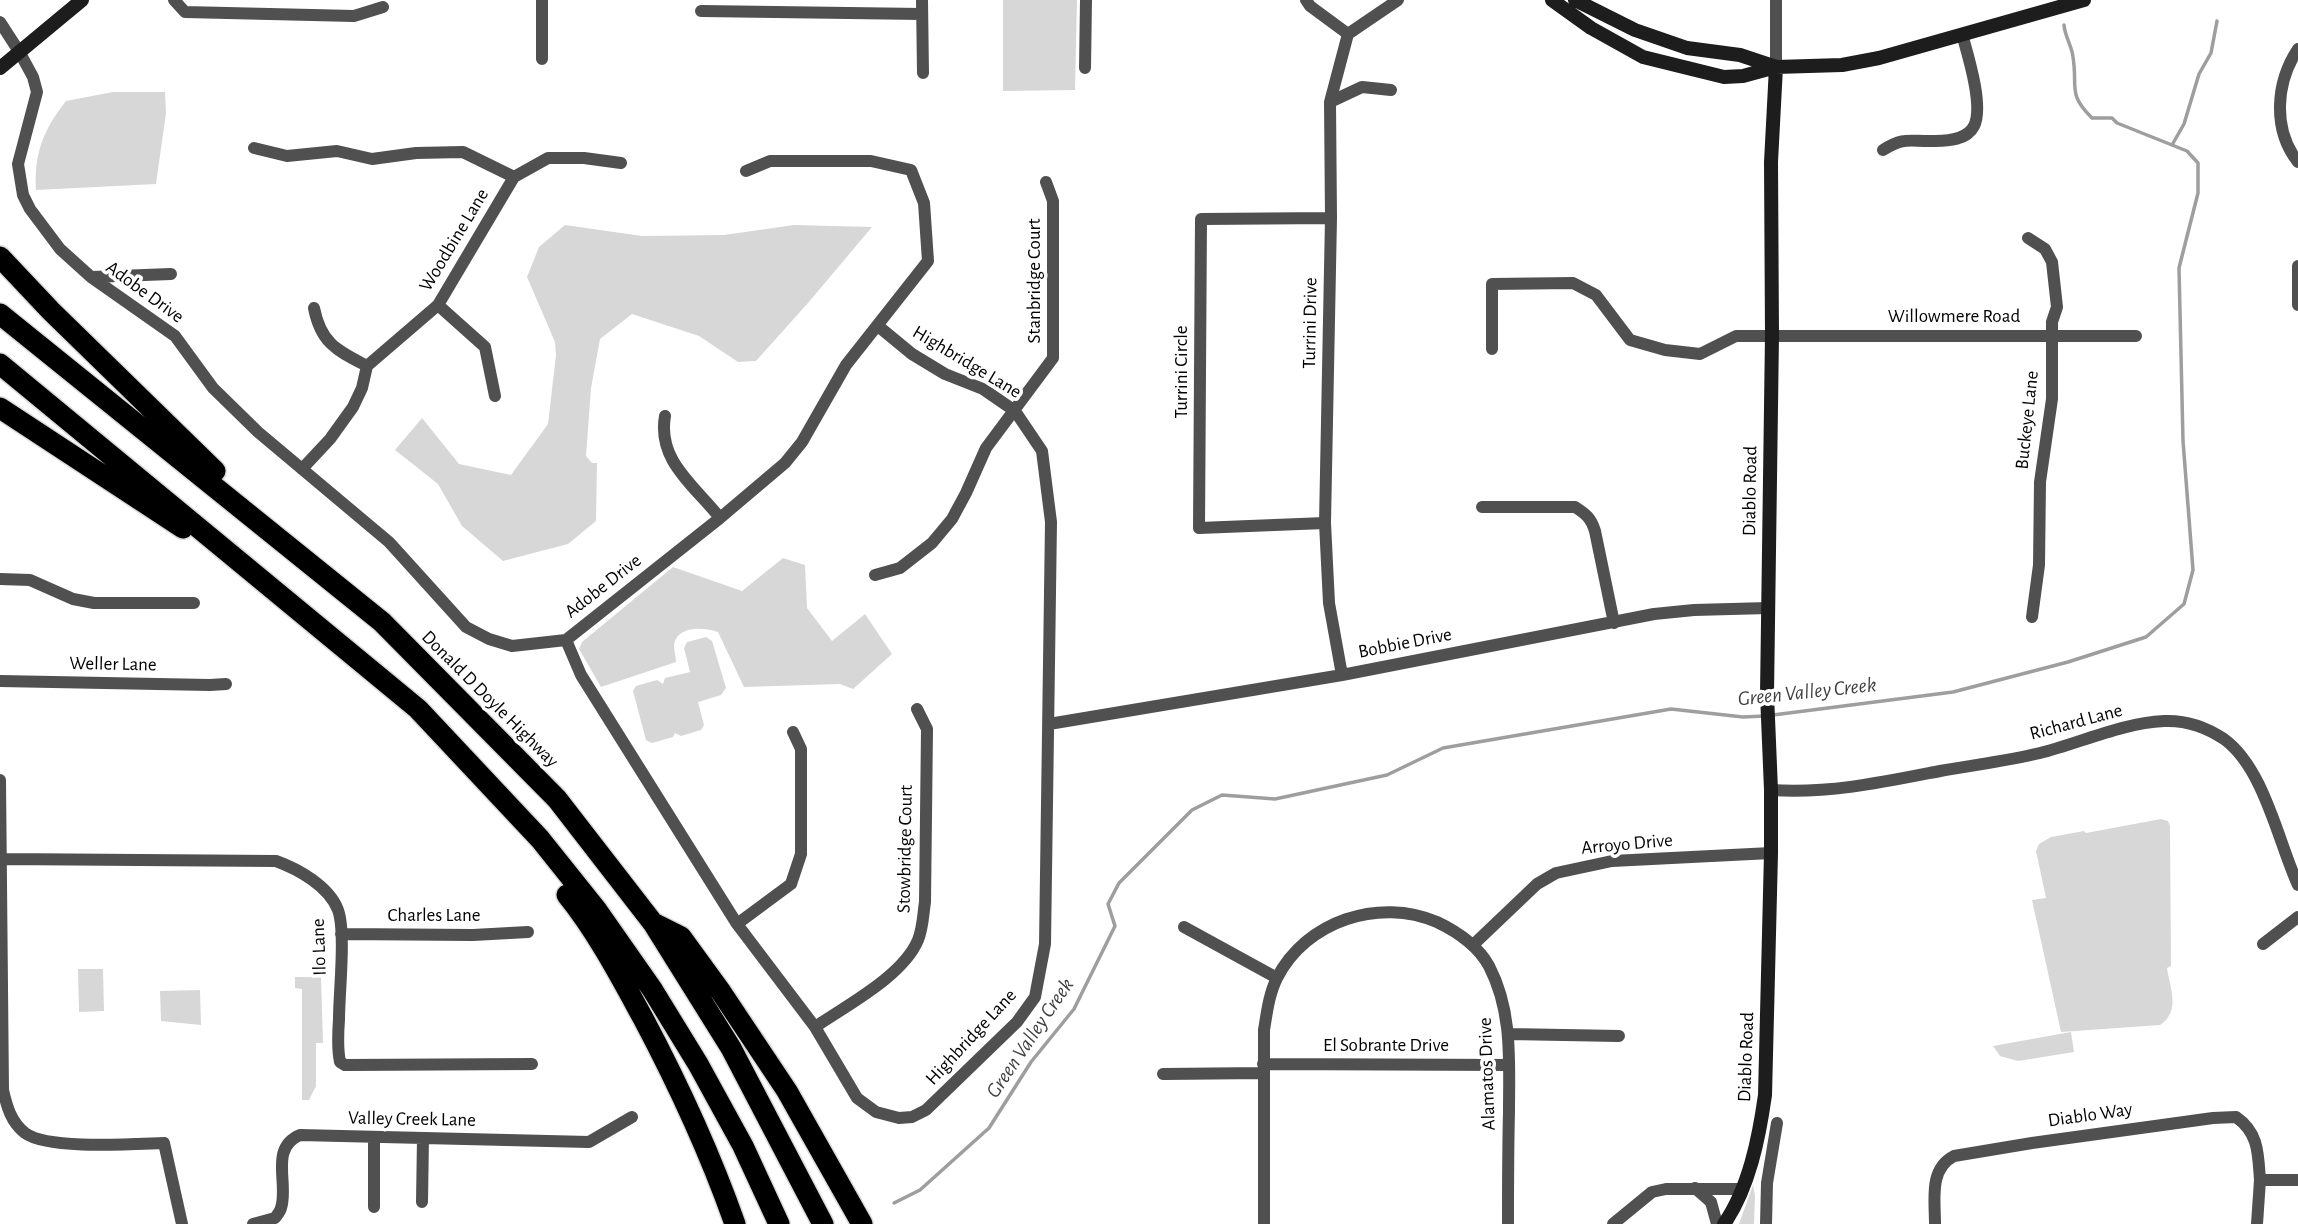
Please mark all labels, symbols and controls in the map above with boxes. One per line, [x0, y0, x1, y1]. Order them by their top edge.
street label: Woodbine Lane [414, 185, 494, 295]
street label: Stanbridge Court [1023, 218, 1045, 344]
street label: Adobe Drive [101, 256, 189, 328]
street label: Turrini Drive [1298, 277, 1322, 369]
street label: Willowmere Road [1888, 305, 2020, 327]
street label: Highbridge Lane [908, 321, 1026, 403]
street label: Turrini Circle [1170, 325, 1192, 419]
street label: Buckeye Lane [2010, 370, 2044, 470]
street label: Diablo Road [1738, 446, 1762, 536]
street label: Adobe Drive [560, 549, 646, 623]
street label: Bobbie Drive [1356, 623, 1454, 663]
street label: Donald D Doyle Highway [417, 626, 563, 772]
street label: Weller Lane [69, 652, 157, 676]
water label: Green Valley Creek [1737, 672, 1877, 712]
street label: Richard Lane [2027, 699, 2125, 745]
street label: Stowbridge Court [892, 785, 918, 913]
street label: Arroyo Drive [1580, 829, 1674, 859]
street label: Charles Lane [387, 904, 481, 926]
street label: Ilo Lane [307, 918, 331, 976]
water label: Green Valley Creek [981, 973, 1079, 1103]
street label: Highbridge Lane [921, 984, 1021, 1090]
street label: Diablo Road [1733, 1011, 1759, 1103]
street label: Alamatos Drive [1474, 1017, 1500, 1131]
street label: El Sobrante Drive [1323, 1034, 1449, 1056]
street label: Diablo Way [2046, 1098, 2134, 1132]
street label: Valley Creek Lane [348, 1106, 476, 1132]

